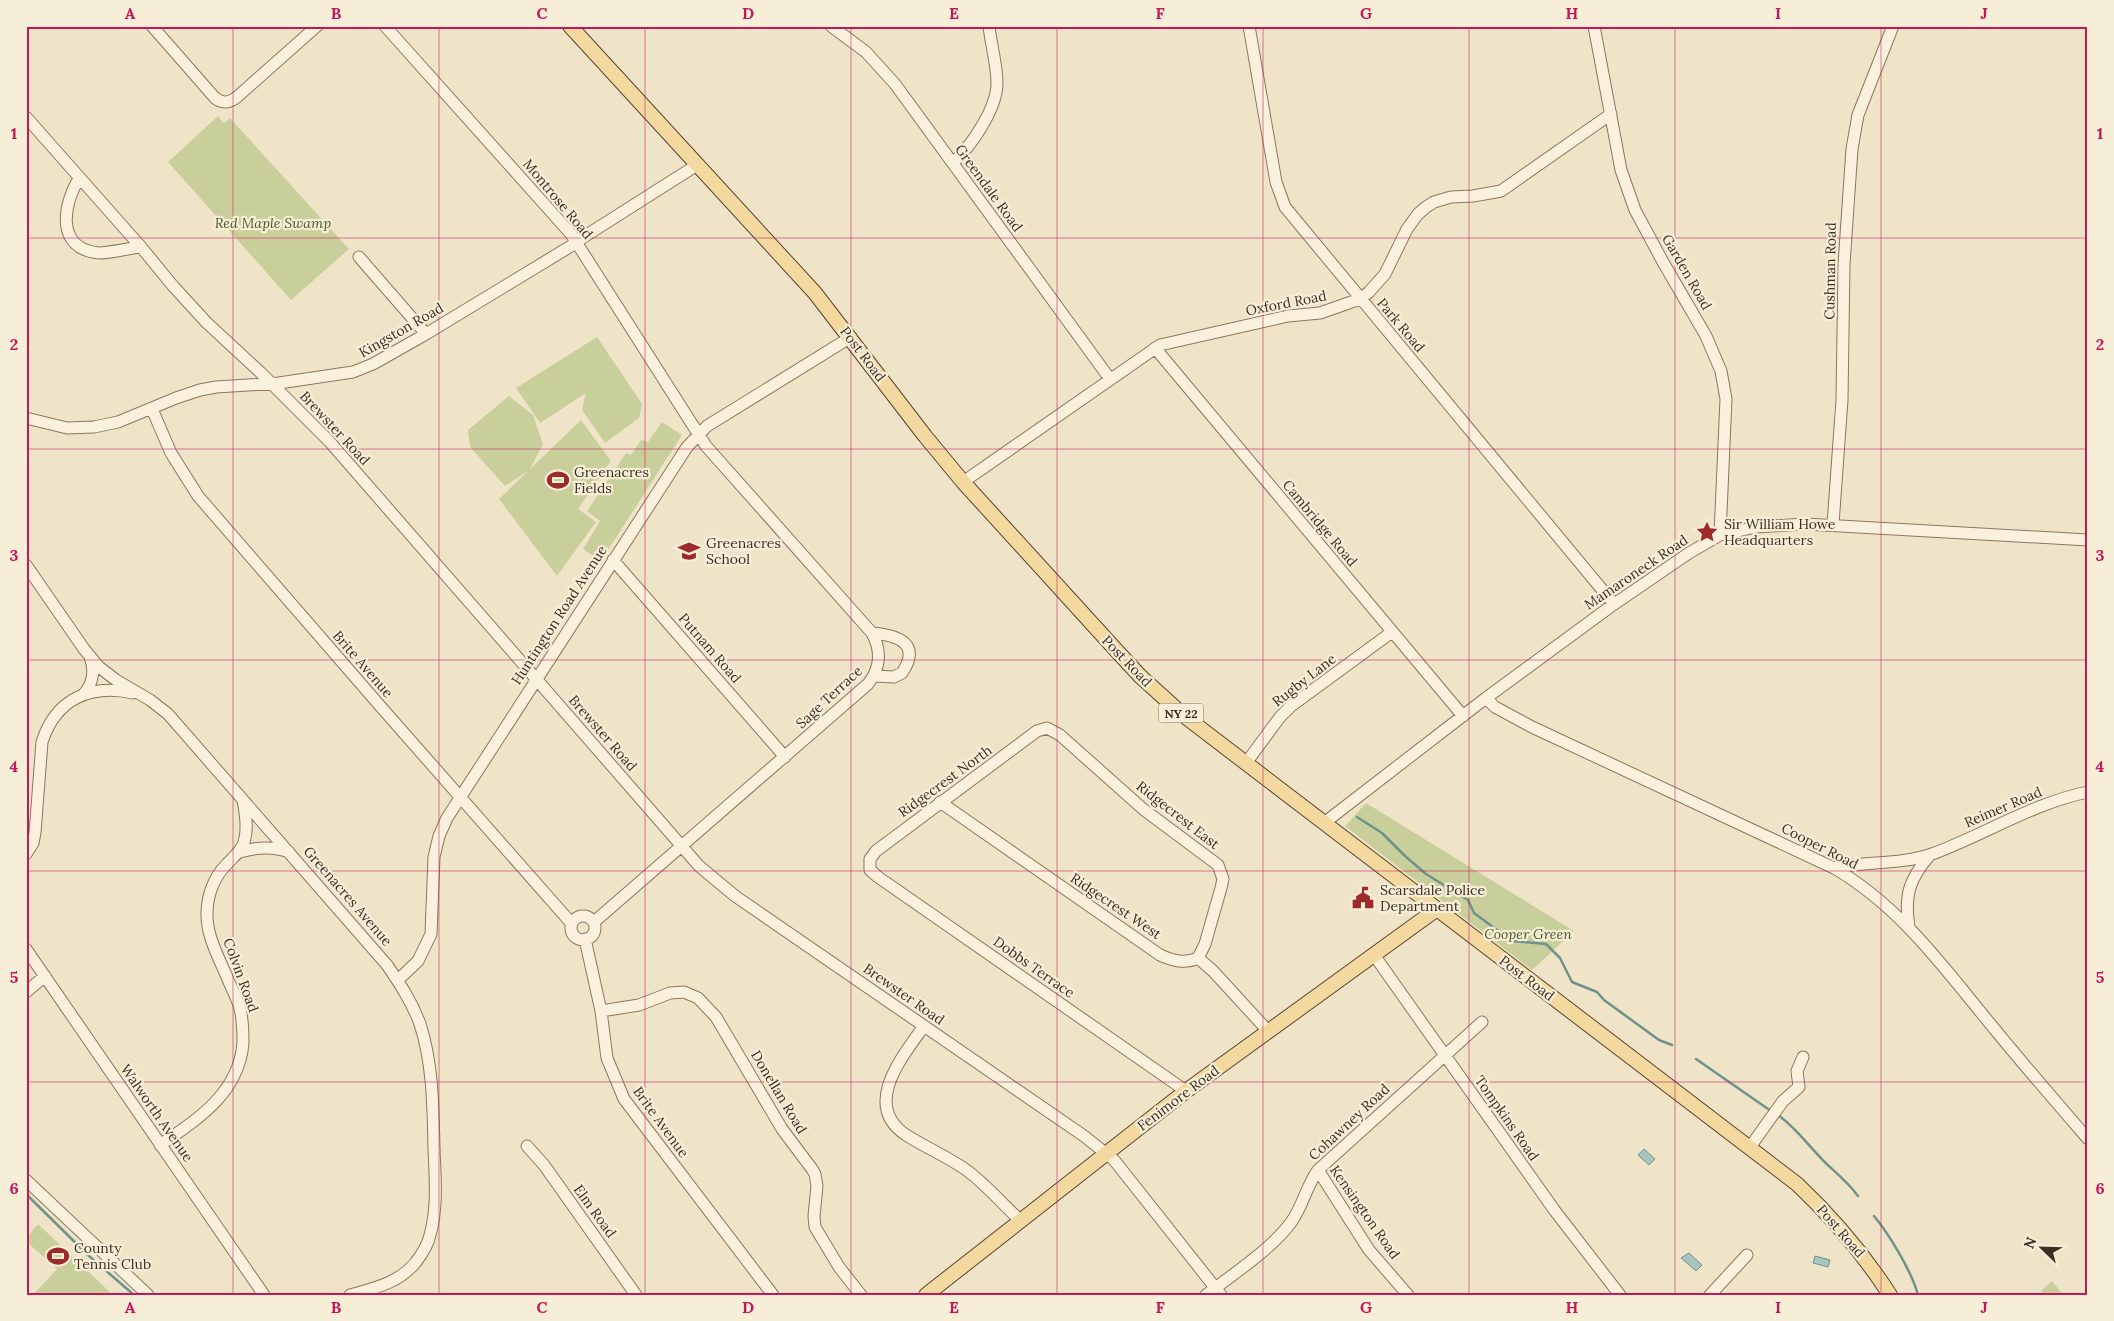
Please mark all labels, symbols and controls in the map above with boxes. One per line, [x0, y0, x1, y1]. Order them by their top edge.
text: A [125, 3, 136, 23]
text: B [331, 3, 342, 23]
text: C [536, 3, 548, 23]
text: D [742, 3, 754, 23]
text: E [949, 3, 959, 23]
text: F [1155, 3, 1165, 23]
text: G [1360, 3, 1372, 23]
text: H [1566, 3, 1579, 23]
text: I [1775, 3, 1781, 23]
text: J [1980, 3, 1988, 23]
text: 1 [11, 123, 17, 143]
text: 1 [2097, 123, 2103, 143]
street label: Greendale Road [951, 141, 1027, 235]
street label: Montrose Road [519, 155, 597, 243]
park label: Red Maple Swamp [215, 214, 331, 232]
street label: Cushman Road [1820, 222, 1840, 320]
street label: Garden Road [1658, 231, 1716, 313]
street label: Oxford Road [1244, 286, 1328, 320]
street label: Park Road [1373, 294, 1429, 356]
street label: Kingston Road [356, 299, 446, 361]
street label: Post Road [836, 323, 890, 385]
text: 2 [10, 334, 18, 354]
text: 2 [2096, 334, 2104, 354]
street label: Brewster Road [296, 387, 374, 469]
place label: Greenacres Fields [574, 463, 649, 497]
sports icon: Greenacres Fields [545, 467, 571, 493]
street label: Cambridge Road [1279, 476, 1361, 570]
place label: Sir William Howe Headquarters [1724, 515, 1836, 549]
place icon: Sir William Howe Headquarters [1694, 519, 1720, 545]
street label: Mamaroneck Road [1581, 531, 1691, 613]
place label: Greenacres School [706, 534, 781, 568]
school or university icon: Greenacres School [676, 538, 702, 564]
street label: Huntington Road Avenue [507, 542, 611, 688]
text: 3 [10, 545, 19, 565]
text: 3 [2096, 545, 2105, 565]
street label: Putnam Road [675, 609, 745, 687]
street label: Brite Avenue [329, 627, 397, 702]
street label: Post Road [1098, 632, 1156, 690]
street label: Rugby Lane [1268, 649, 1340, 711]
street label: Sage Terrace [792, 661, 866, 732]
street label: Brewster Road [565, 691, 641, 775]
road number: NY 22 [1158, 704, 1204, 722]
street label: Ridgecrest North [895, 741, 995, 821]
text: 4 [10, 756, 19, 776]
text: 4 [2096, 756, 2105, 776]
street label: Ridgecrest East [1133, 777, 1224, 853]
street label: Reimer Road [1961, 783, 2045, 831]
street label: Cooper Road [1778, 819, 1862, 873]
street label: Greenacres Avenue [300, 842, 396, 950]
street label: Ridgecrest West [1067, 869, 1165, 943]
place label: Scarsdale Police Department [1380, 881, 1485, 915]
public building icon: Scarsdale Police Department [1350, 885, 1376, 911]
park label: Cooper Green [1484, 925, 1572, 943]
street label: Dobbs Terrace [990, 932, 1078, 1002]
street label: Colvin Road [219, 936, 263, 1014]
street label: Post Road [1496, 951, 1558, 1005]
street label: Brewster Road [860, 959, 948, 1029]
text: 5 [10, 967, 19, 987]
text: 5 [2096, 967, 2105, 987]
street label: Donellan Road [747, 1047, 811, 1137]
street label: Walworth Avenue [117, 1061, 198, 1165]
street label: Fenimore Road [1133, 1061, 1223, 1135]
street label: Tompkins Road [1471, 1072, 1543, 1164]
street label: Cohawney Road [1305, 1080, 1393, 1164]
street label: Brite Avenue [629, 1083, 693, 1161]
street label: Kensington Road [1326, 1162, 1404, 1262]
text: 6 [9, 1178, 19, 1198]
text: 6 [2095, 1178, 2105, 1198]
street label: Elm Road [570, 1181, 620, 1241]
street label: Post Road [1813, 1201, 1869, 1261]
north arrow [2016, 1224, 2066, 1274]
text: N [2020, 1234, 2041, 1251]
place label: County Tennis Club [74, 1239, 151, 1273]
sports icon: County Tennis Club [45, 1243, 71, 1269]
text: A [125, 1297, 136, 1317]
text: B [331, 1297, 342, 1317]
text: C [536, 1297, 548, 1317]
text: D [742, 1297, 754, 1317]
text: E [949, 1297, 959, 1317]
text: F [1155, 1297, 1165, 1317]
text: G [1360, 1297, 1372, 1317]
text: H [1566, 1297, 1579, 1317]
text: I [1775, 1297, 1781, 1317]
text: J [1980, 1297, 1988, 1317]

